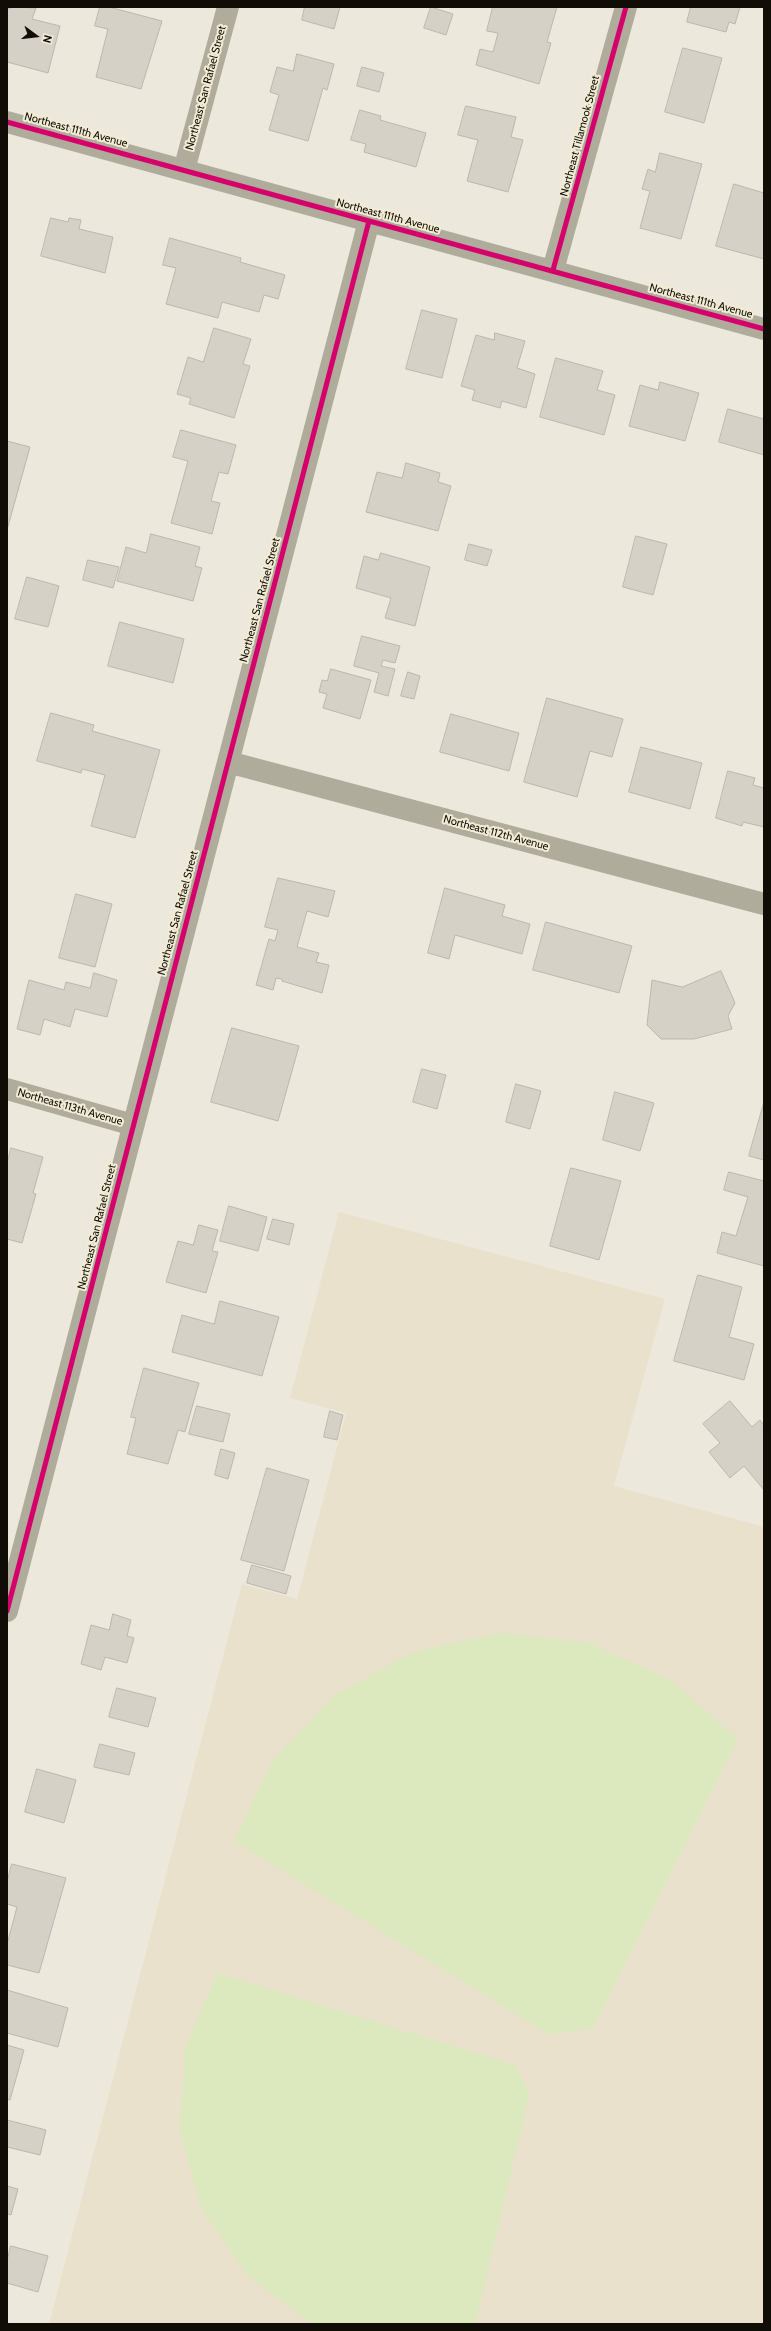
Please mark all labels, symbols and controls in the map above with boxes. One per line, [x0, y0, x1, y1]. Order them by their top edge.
north arrow [16, 16, 56, 56]
street label: Northeast San Rafael Street [183, 24, 229, 152]
text: N [40, 34, 55, 45]
street label: Northeast Tillamook Street [558, 74, 602, 198]
street label: Northeast 111th Avenue [23, 110, 129, 150]
street label: Northeast 111th Avenue [335, 196, 441, 236]
street label: Northeast 111th Avenue [648, 281, 754, 321]
street label: Northeast San Rafael Street [237, 536, 283, 664]
street label: Northeast 112th Avenue [442, 813, 550, 853]
street label: Northeast San Rafael Street [155, 849, 201, 977]
street label: Northeast 113th Avenue [16, 1086, 124, 1128]
street label: Northeast San Rafael Street [75, 1163, 119, 1291]

